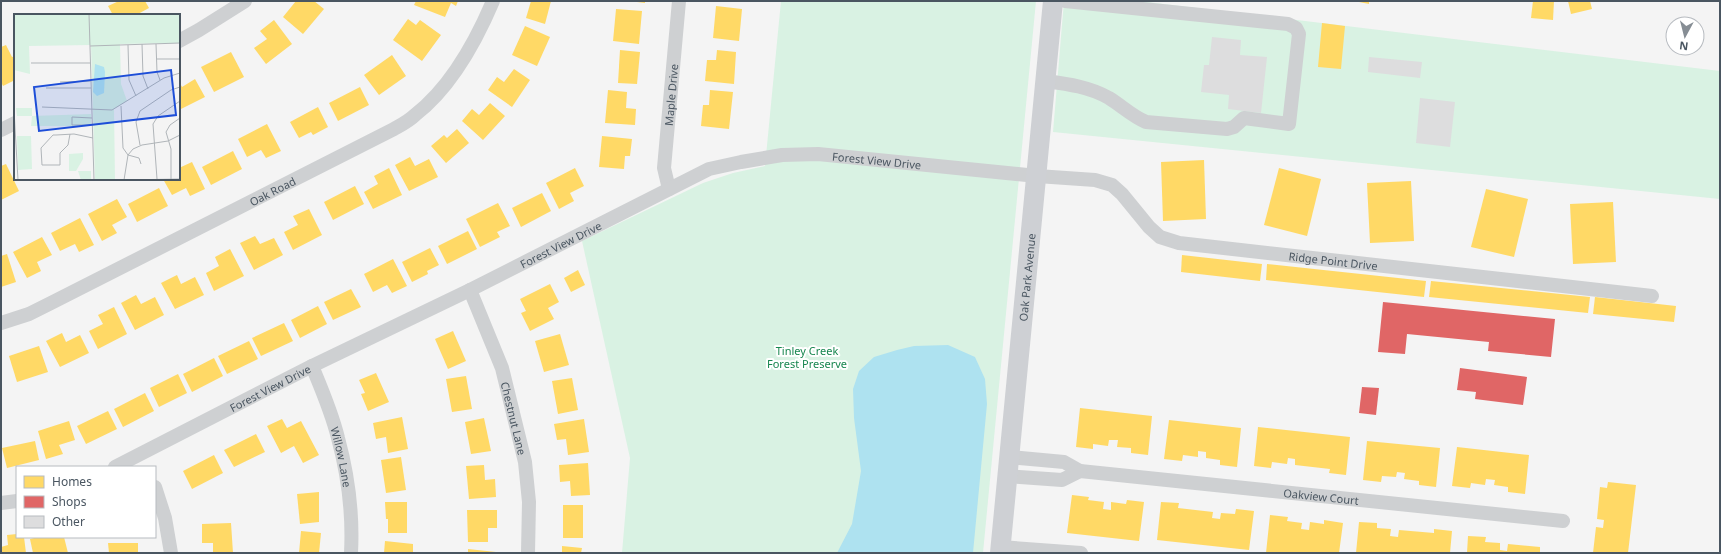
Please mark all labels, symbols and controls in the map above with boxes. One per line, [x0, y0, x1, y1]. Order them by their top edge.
inset map [14, 14, 180, 180]
north arrow [1665, 16, 1705, 56]
text: N [1678, 38, 1689, 54]
street label: Maple Drive [660, 63, 681, 126]
street label: Forest View Drive [832, 148, 922, 172]
street label: Oak Road [246, 173, 298, 209]
street label: Forest View Drive [517, 217, 604, 271]
street label: Oak Park Avenue [1015, 233, 1038, 322]
street label: Ridge Point Drive [1288, 248, 1378, 273]
park label: Tinley Creek Forest Preserve [767, 343, 847, 371]
street label: Forest View Drive [227, 361, 313, 415]
street label: Chestnut Lane [498, 380, 530, 456]
street label: Willow Lane [328, 425, 355, 488]
legend [16, 466, 156, 538]
text: Homes [52, 473, 92, 490]
street label: Oakview Court [1283, 485, 1359, 507]
text: Shops [52, 493, 87, 510]
text: Other [52, 513, 85, 530]

